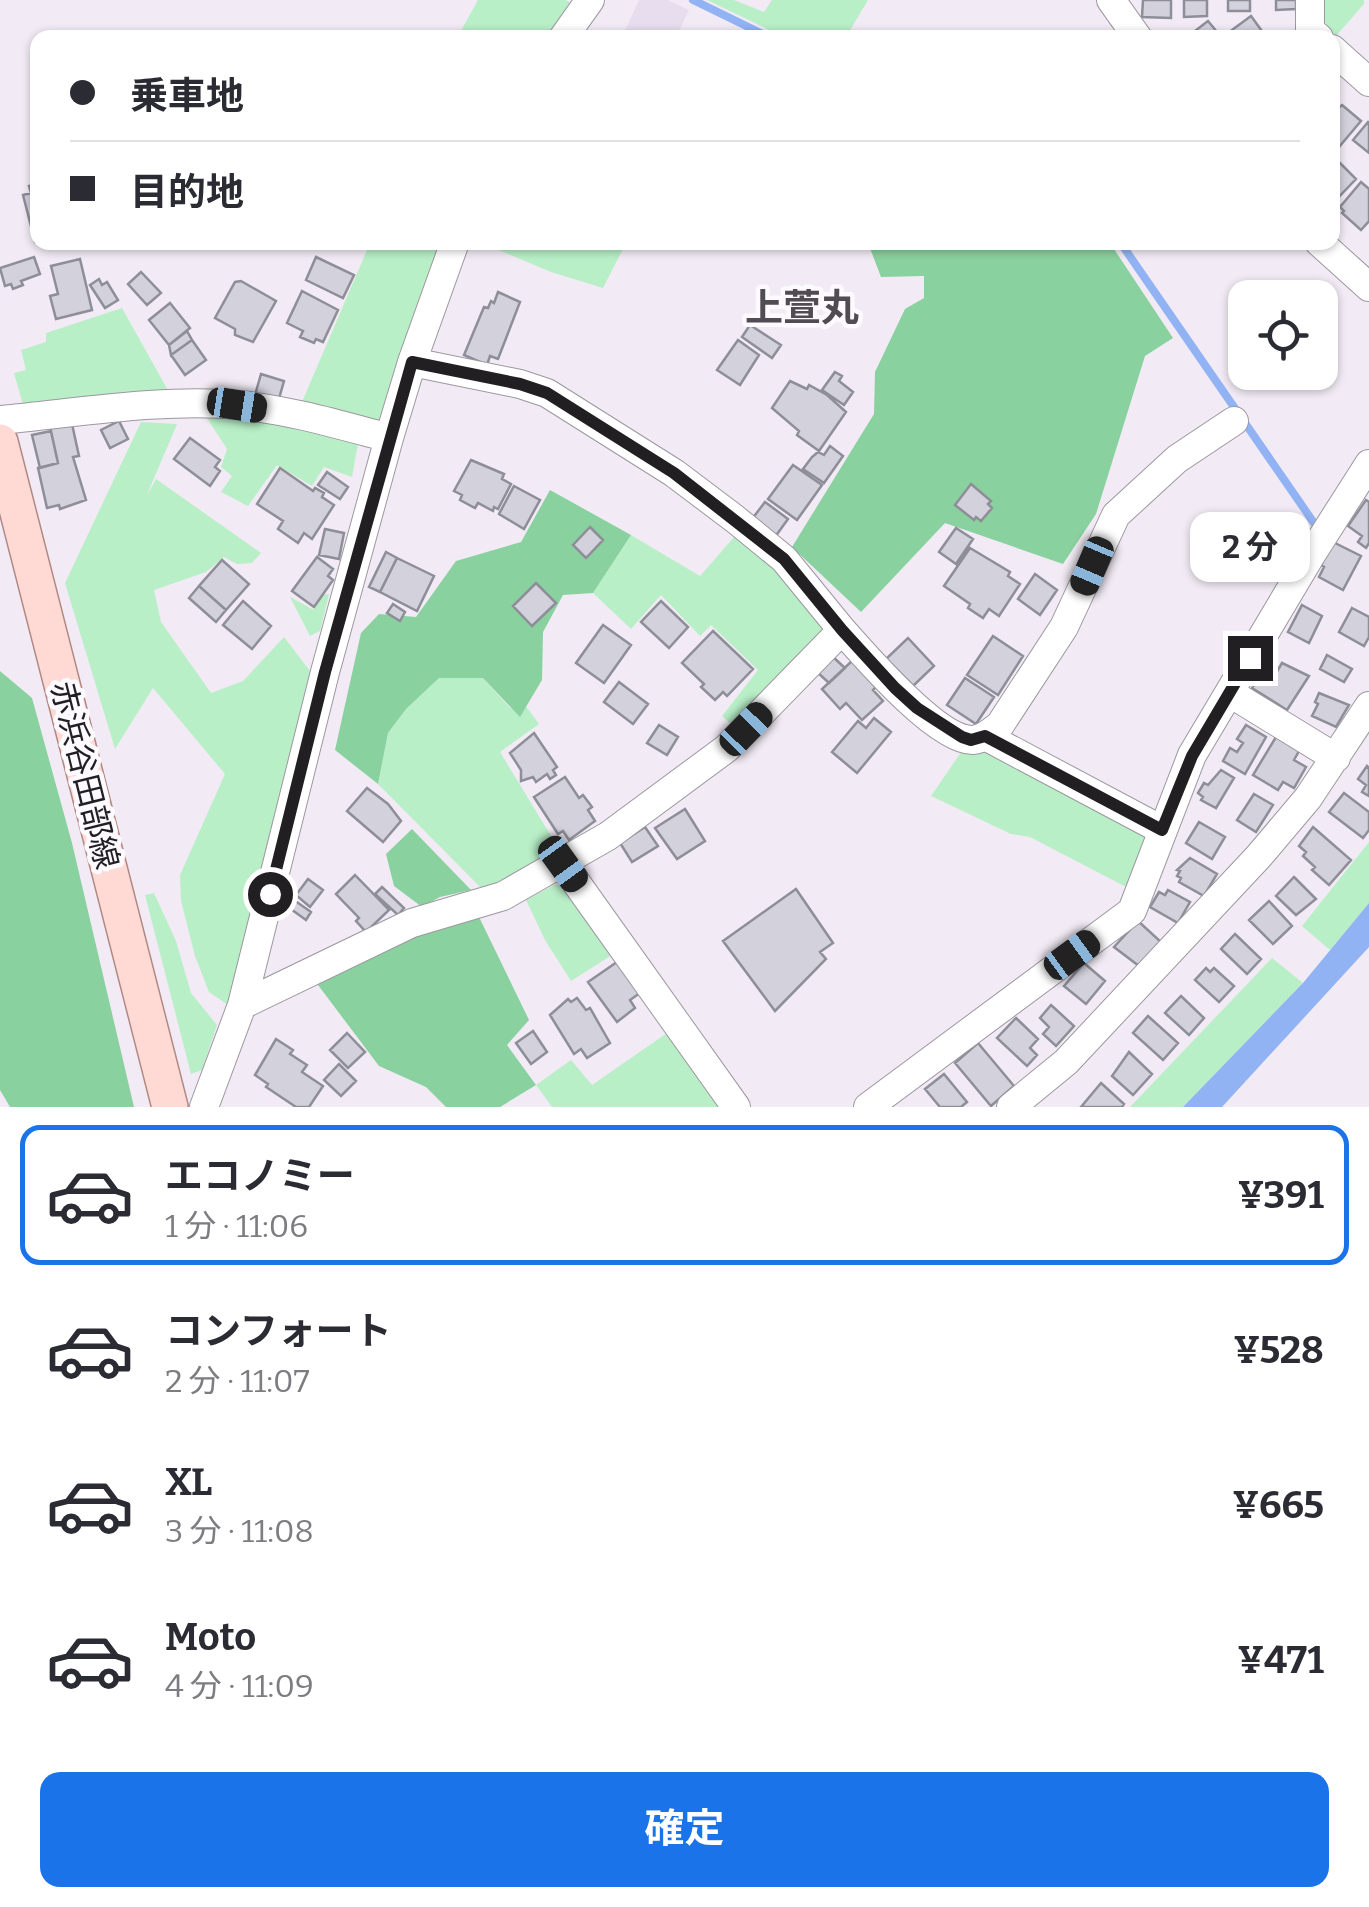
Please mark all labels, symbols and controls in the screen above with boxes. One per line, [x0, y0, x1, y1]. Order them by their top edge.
text: 乗車地 [130, 73, 244, 119]
text: 目的地 [130, 169, 244, 215]
map controls [1228, 280, 1338, 390]
button: locate [1228, 280, 1338, 390]
district label: 上萱丸 [745, 285, 859, 331]
car [205, 385, 269, 425]
callout: 2 分 [1190, 513, 1310, 583]
text: 2 分 [1222, 528, 1278, 566]
car [1066, 533, 1118, 599]
route end [1228, 636, 1273, 681]
street label: 赤浜谷田部線 [43, 677, 127, 873]
car [714, 697, 778, 761]
car [533, 831, 593, 897]
route start [248, 872, 293, 917]
car [1039, 925, 1105, 985]
icon: car [45, 1150, 135, 1240]
text: エコノミー [165, 1153, 355, 1199]
text: ¥391 [1238, 1172, 1324, 1218]
text: 1 分 · 11:06 [165, 1207, 308, 1245]
icon: car [45, 1305, 135, 1395]
text: コンフォート [165, 1308, 392, 1354]
text: ¥528 [1234, 1327, 1324, 1373]
text: 2 分 · 11:07 [165, 1362, 310, 1400]
text: XL [165, 1459, 212, 1505]
icon: car [45, 1460, 135, 1550]
text: ¥665 [1233, 1482, 1324, 1528]
text: 3 分 · 11:08 [165, 1512, 314, 1550]
text: Moto [165, 1614, 256, 1660]
icon: car [45, 1615, 135, 1705]
text: ¥471 [1238, 1637, 1324, 1683]
text: 4 分 · 11:09 [165, 1667, 314, 1705]
button: 確定 [40, 1772, 1329, 1887]

